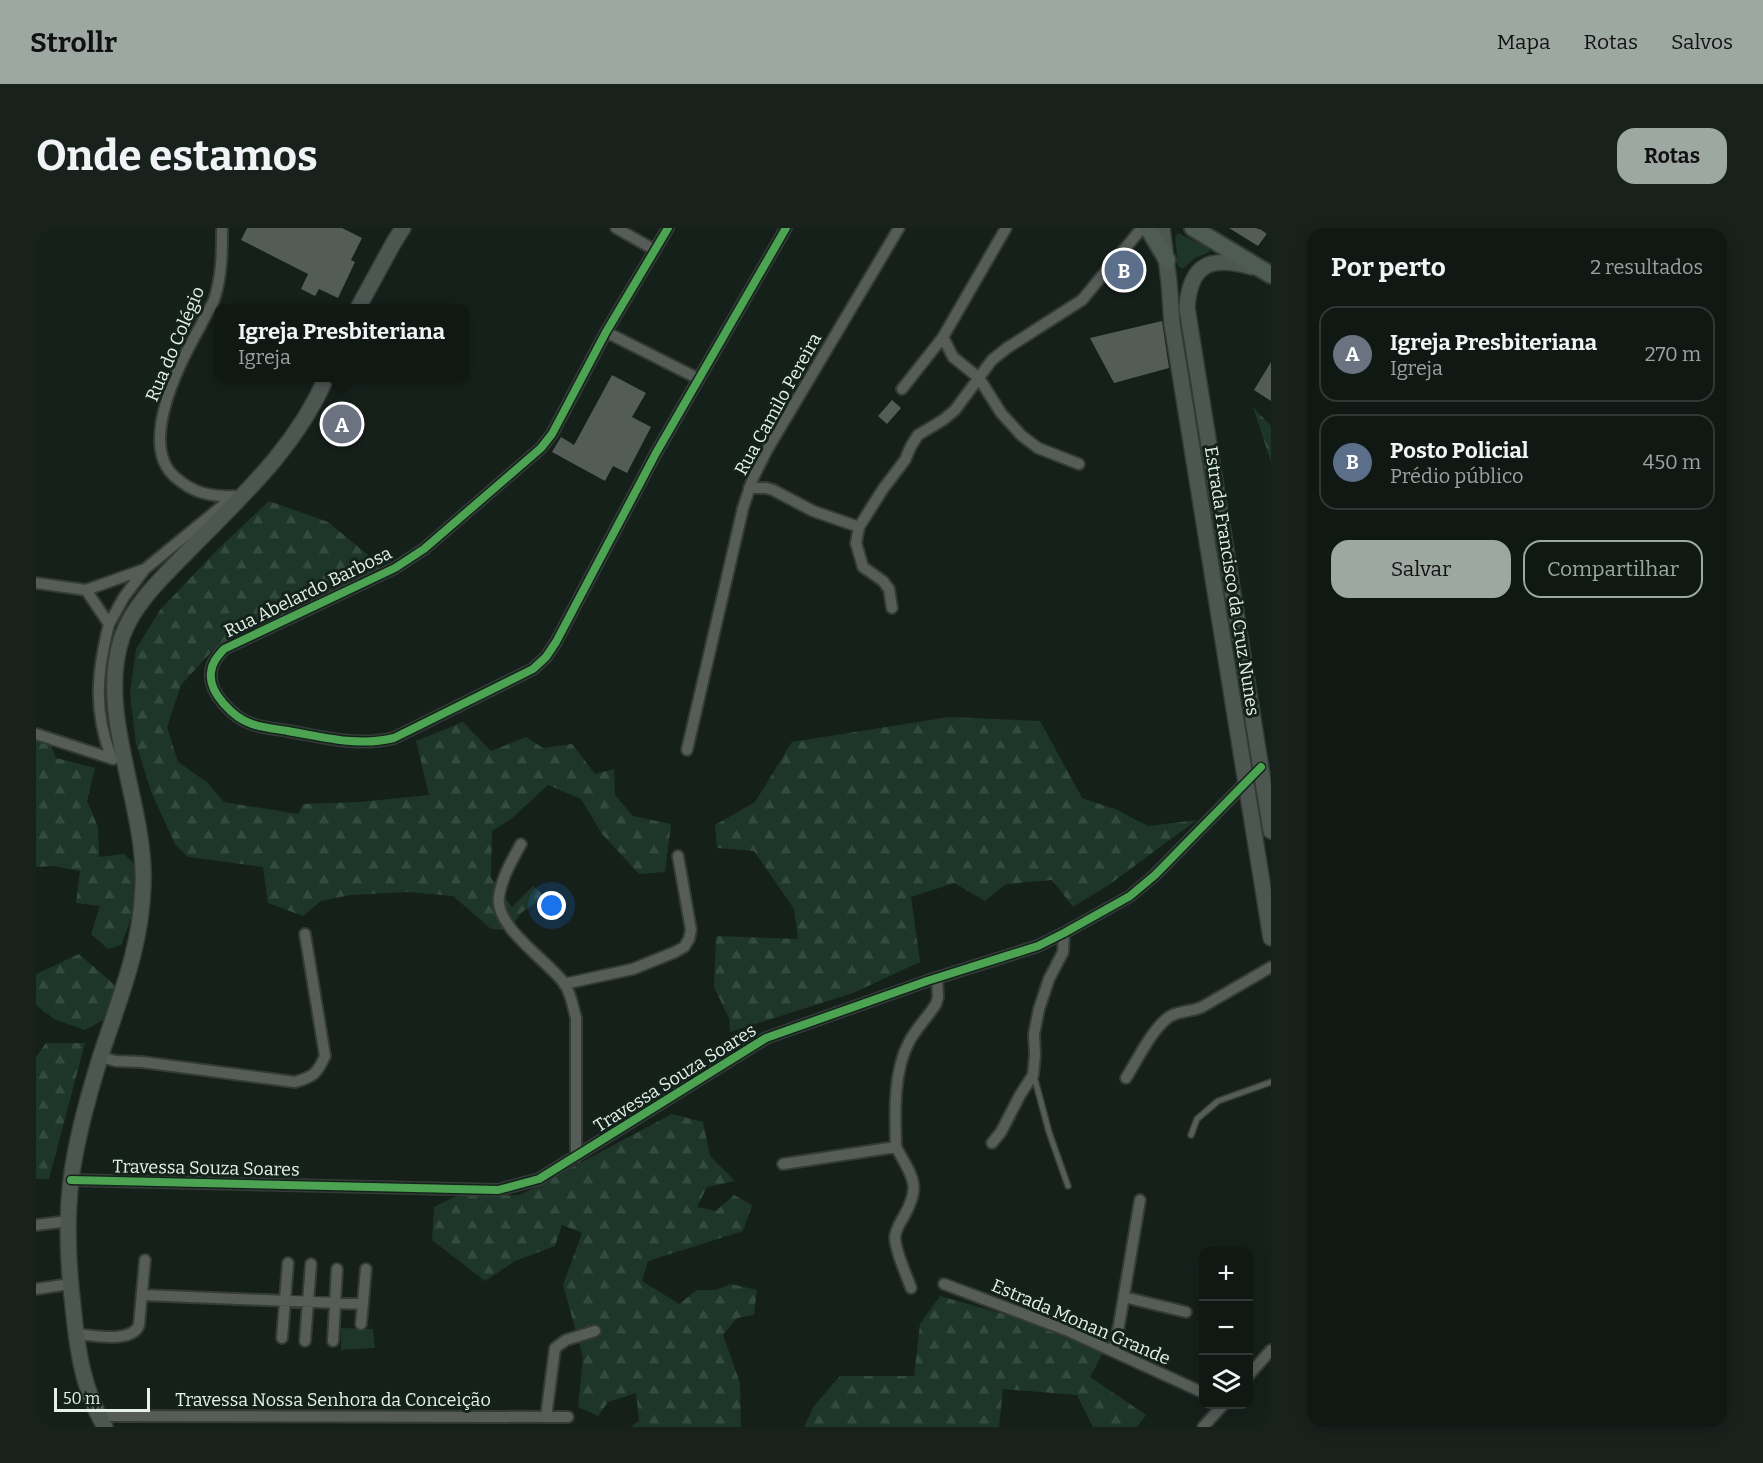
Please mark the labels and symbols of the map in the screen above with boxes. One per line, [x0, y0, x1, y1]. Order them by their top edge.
pin: B [1104, 248, 1144, 292]
street label: Rua do Colégio [141, 283, 209, 405]
street label: Rua Camilo Pereira [730, 329, 826, 479]
pin: A [322, 402, 362, 446]
street label: Estrada Francisco da Cruz Nunes [1200, 445, 1264, 717]
street label: Rua Abelardo Barbosa [221, 542, 396, 642]
your location [537, 891, 566, 920]
street label: Travessa Souza Soares [590, 1019, 760, 1137]
street label: Travessa Souza Soares [112, 1155, 300, 1181]
street label: Estrada Monan Grande [988, 1274, 1174, 1370]
scale bar [54, 1385, 150, 1412]
street label: Travessa Nossa Senhora da Conceição [175, 1389, 491, 1411]

